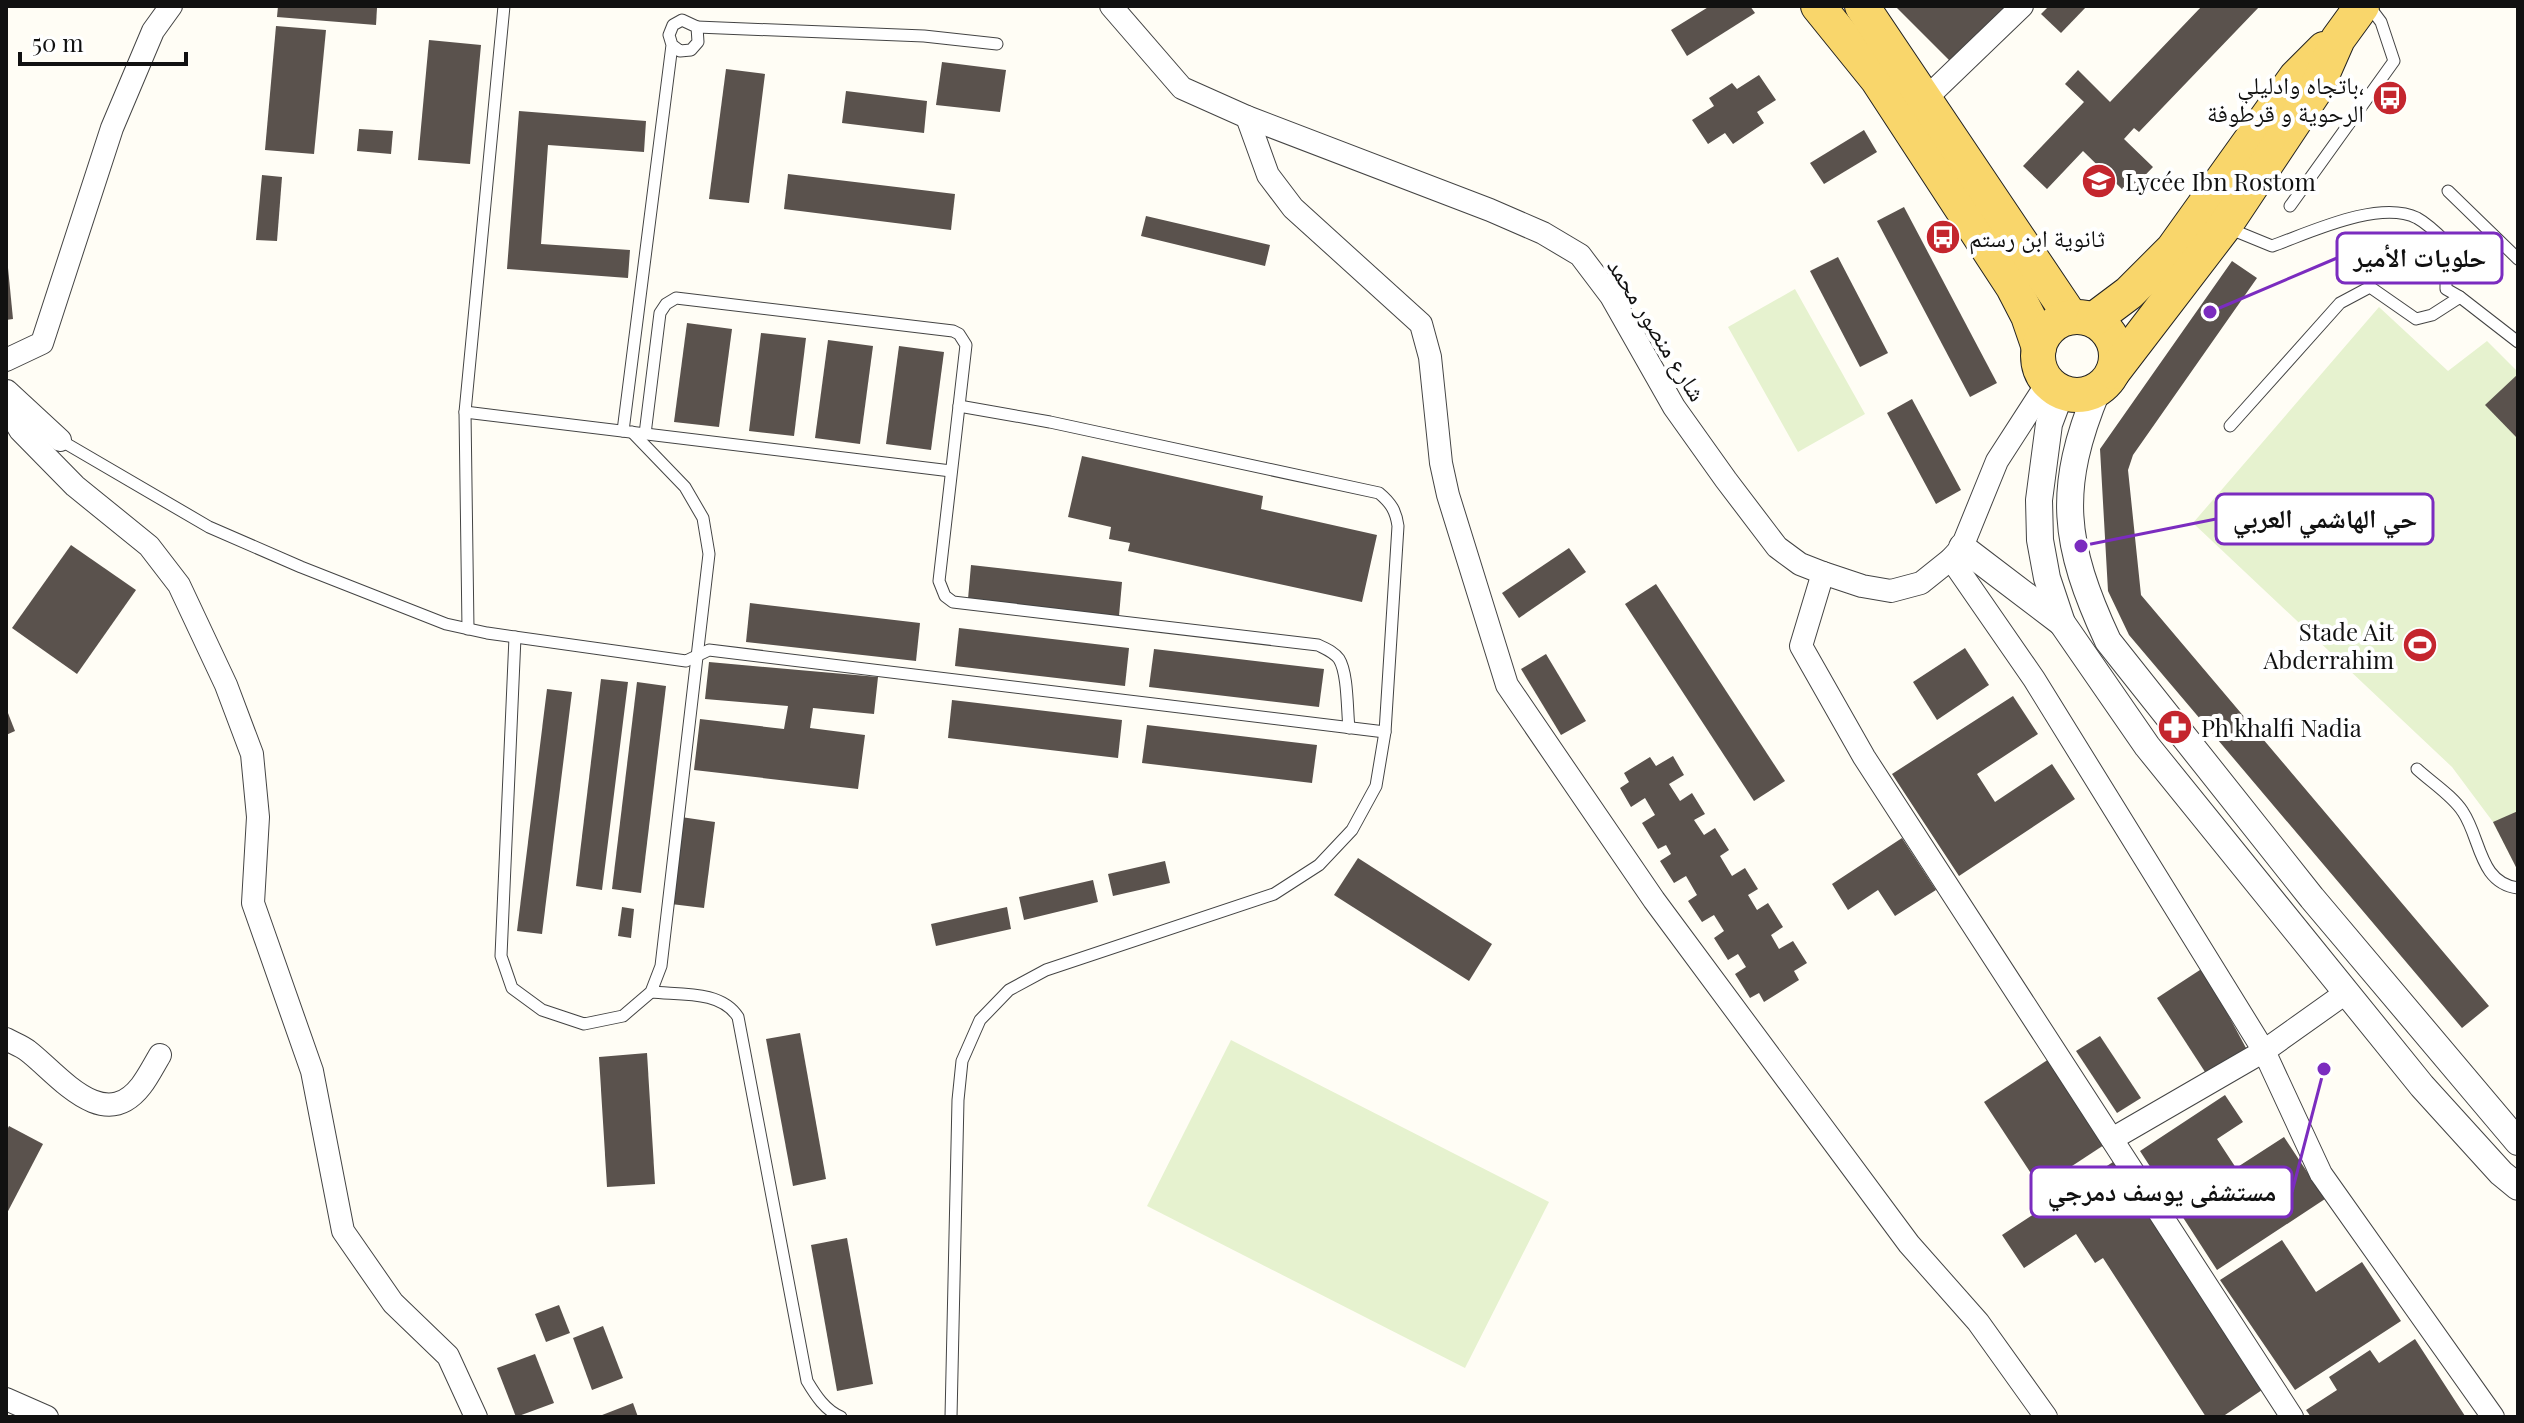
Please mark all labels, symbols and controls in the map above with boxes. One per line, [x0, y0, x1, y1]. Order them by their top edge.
scale bar [20, 16, 186, 66]
text: 50 m [32, 26, 84, 58]
place label: باتجاه وادليلي، الرحوية و قرطوفة [2207, 68, 2364, 128]
bus stop icon: باتجاه وادليلي، الرحوية و قرطوفة [2371, 79, 2409, 117]
school or university icon: Lycée Ibn Rostom [2080, 162, 2118, 200]
place label: Lycée Ibn Rostom [2125, 165, 2316, 197]
bus stop icon: ثانوية ابن رستم [1924, 218, 1962, 256]
place label: ثانوية ابن رستم [1969, 221, 2105, 255]
callout: حلويات الأمير [2337, 233, 2502, 283]
text: حلويات الأمير [2353, 239, 2486, 274]
street label: شارع منصور محمد [1600, 251, 1715, 407]
callout: حي الهاشمي العربي [2216, 494, 2433, 544]
text: حي الهاشمي العربي [2233, 500, 2417, 539]
place label: Stade Ait Abderrahim [2263, 615, 2394, 675]
sports icon: Stade Ait Abderrahim [2401, 626, 2439, 664]
pharmacy icon: Ph khalfi Nadia [2156, 708, 2194, 746]
place label: Ph khalfi Nadia [2201, 711, 2362, 743]
callout: مستشفى يوسف دمرجي [2031, 1167, 2292, 1217]
text: مستشفى يوسف دمرجي [2048, 1173, 2276, 1212]

